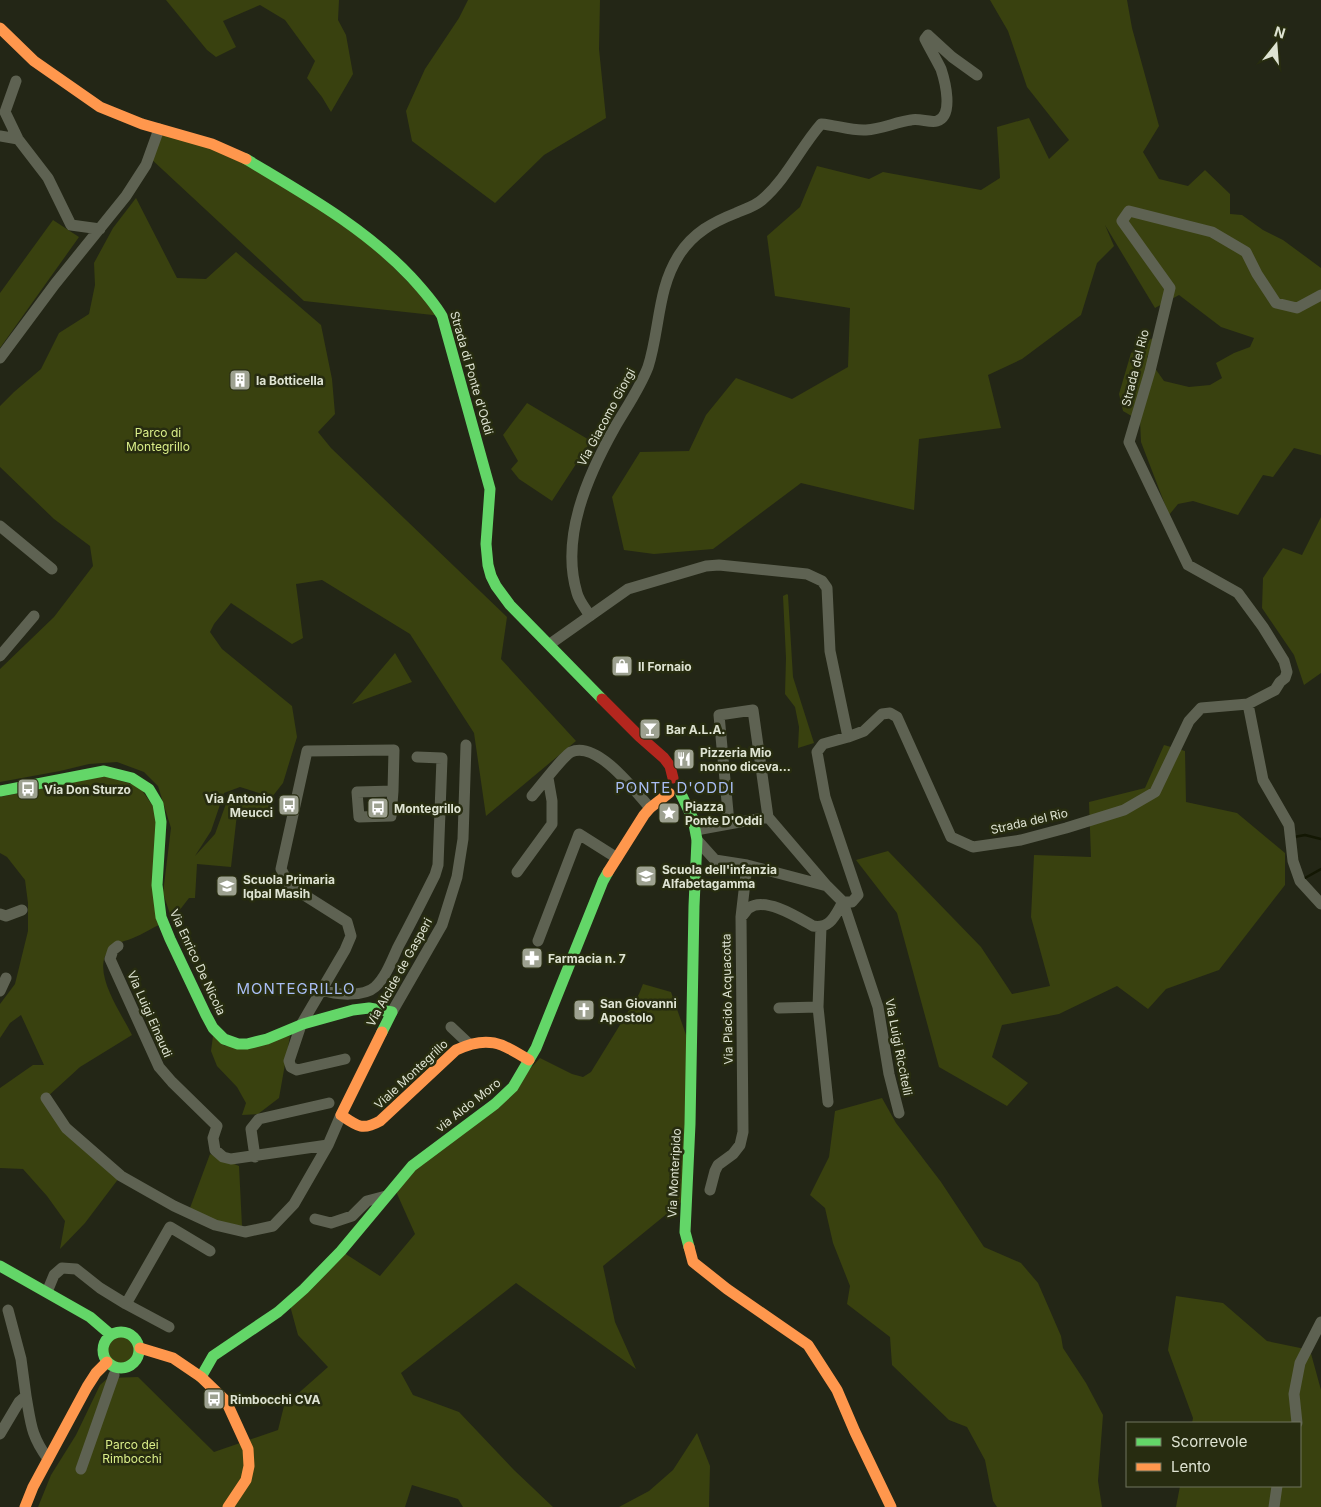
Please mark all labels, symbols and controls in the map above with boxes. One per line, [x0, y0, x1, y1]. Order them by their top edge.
north arrow [1251, 20, 1301, 70]
text: N [1272, 22, 1288, 42]
street label: Strada di Ponte d'Oddi [447, 310, 497, 437]
street label: Strada del Rio [1118, 328, 1152, 408]
street label: Via Giacomo Giorgi [574, 365, 638, 468]
building icon: la Botticella [228, 368, 252, 392]
place label: la Botticella [256, 373, 324, 388]
park label: Parco di Montegrillo [126, 425, 190, 454]
shop icon: Il Fornaio [610, 654, 634, 678]
place label: Il Fornaio [638, 659, 692, 674]
bar icon: Bar A.L.A. [638, 717, 662, 741]
place label: Bar A.L.A. [666, 722, 725, 737]
place label: Pizzeria Mio nonno diceva... [700, 745, 791, 774]
restaurant icon: Pizzeria Mio nonno diceva... [672, 747, 696, 771]
bus stop icon: Via Don Sturzo [16, 777, 40, 801]
district label: PONTE D'ODDI [615, 778, 735, 797]
place label: Via Don Sturzo [44, 782, 131, 797]
place label: Via Antonio Meucci [205, 791, 273, 820]
bus stop icon: Via Antonio Meucci [277, 793, 301, 817]
bus stop icon: Montegrillo [366, 796, 390, 820]
place label: Piazza Ponte D'Oddi [685, 799, 762, 828]
place label: Montegrillo [394, 801, 461, 816]
place icon: Piazza Ponte D'Oddi [657, 801, 681, 825]
street label: Strada del Rio [989, 805, 1069, 837]
place label: Scuola dell'infanzia Alfabetagamma [662, 862, 777, 891]
school or university icon: Scuola dell'infanzia Alfabetagamma [634, 864, 658, 888]
place label: Scuola Primaria Iqbal Masih [243, 872, 335, 901]
school or university icon: Scuola Primaria Iqbal Masih [215, 874, 239, 898]
street label: Via Enrico De Nicola [167, 907, 229, 1017]
street label: Via Alcide de Gasperi [363, 915, 435, 1029]
street label: Via Placido Acquacotta [718, 933, 736, 1065]
pharmacy icon: Farmacia n. 7 [520, 946, 544, 970]
place label: Farmacia n. 7 [548, 951, 626, 966]
street label: Via Luigi Einaudi [124, 968, 176, 1060]
district label: MONTEGRILLO [237, 979, 355, 998]
place label: San Giovanni Apostolo [600, 996, 677, 1025]
street label: Via Luigi Riccitelli [882, 997, 916, 1097]
church icon: San Giovanni Apostolo [572, 998, 596, 1022]
street label: Viale Montegrillo [371, 1036, 451, 1112]
street label: via Aldo Moro [432, 1075, 504, 1135]
street label: Via Monteripido [664, 1128, 684, 1218]
bus stop icon: Rimbocchi CVA [202, 1387, 226, 1411]
place label: Rimbocchi CVA [230, 1392, 321, 1407]
legend [1126, 1422, 1301, 1487]
text: Scorrevole [1171, 1432, 1247, 1451]
park label: Parco dei Rimbocchi [102, 1437, 162, 1466]
text: Lento [1171, 1457, 1211, 1476]

